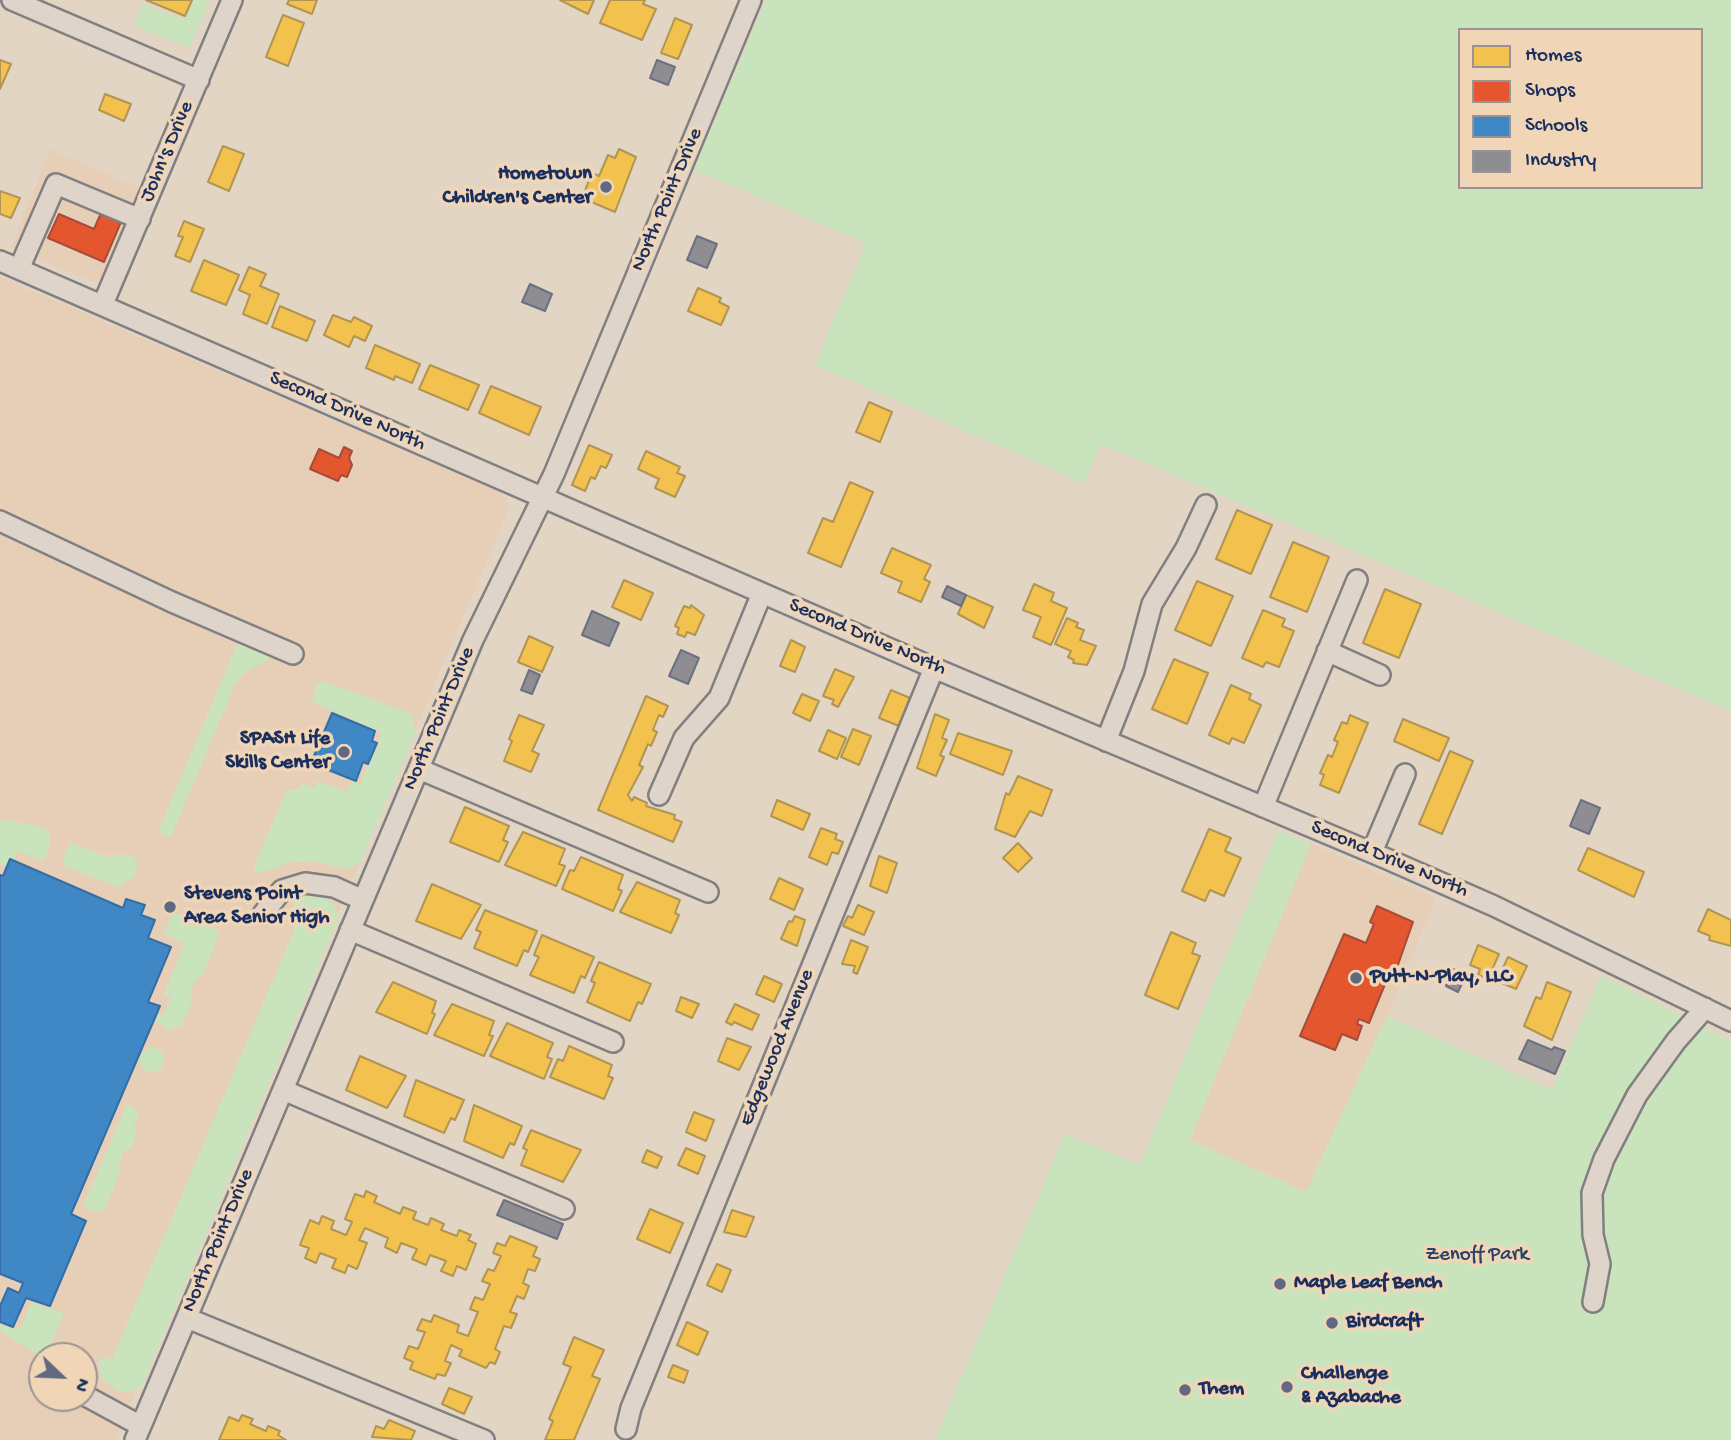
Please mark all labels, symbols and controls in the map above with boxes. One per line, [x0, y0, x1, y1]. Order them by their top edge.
legend [1458, 28, 1703, 189]
text: Homes [1525, 44, 1581, 69]
text: Shops [1525, 79, 1575, 104]
street label: John's Drive [135, 98, 201, 206]
text: Schools [1525, 114, 1587, 139]
street label: North Point Drive [626, 125, 710, 275]
text: Industry [1525, 149, 1596, 174]
place label: Hometown Children's Center [443, 162, 592, 212]
marker: Hometown Children's Center [598, 179, 614, 195]
street label: Second Drive North [265, 366, 429, 458]
street label: Second Drive North [785, 593, 949, 683]
street label: North Point Drive [398, 644, 482, 794]
place label: SPASH Life Skills Center [225, 727, 330, 777]
marker: SPASH Life Skills Center [336, 744, 352, 760]
street label: Second Drive North [1307, 815, 1471, 905]
place label: Stevens Point Area Senior High [184, 882, 329, 932]
marker: Stevens Point Area Senior High [162, 899, 178, 915]
place label: Putt-N-Play, LLC [1370, 965, 1512, 991]
street label: Edgewood Avenue [735, 966, 821, 1130]
marker: Putt-N-Play, LLC [1348, 970, 1364, 986]
street label: North Point Drive [177, 1166, 261, 1316]
park label: Zenoff Park [1425, 1243, 1529, 1269]
place label: Maple Leaf Bench [1294, 1271, 1443, 1297]
marker: Maple Leaf Bench [1272, 1276, 1288, 1292]
place label: Birdcraft [1346, 1310, 1422, 1336]
marker: Birdcraft [1324, 1315, 1340, 1331]
north arrow [28, 1342, 98, 1412]
place label: Challenge & Azabache [1301, 1362, 1401, 1412]
text: N [68, 1374, 94, 1395]
place label: Them [1199, 1377, 1244, 1403]
marker: Challenge & Azabache [1279, 1379, 1295, 1395]
marker: Them [1177, 1382, 1193, 1398]

